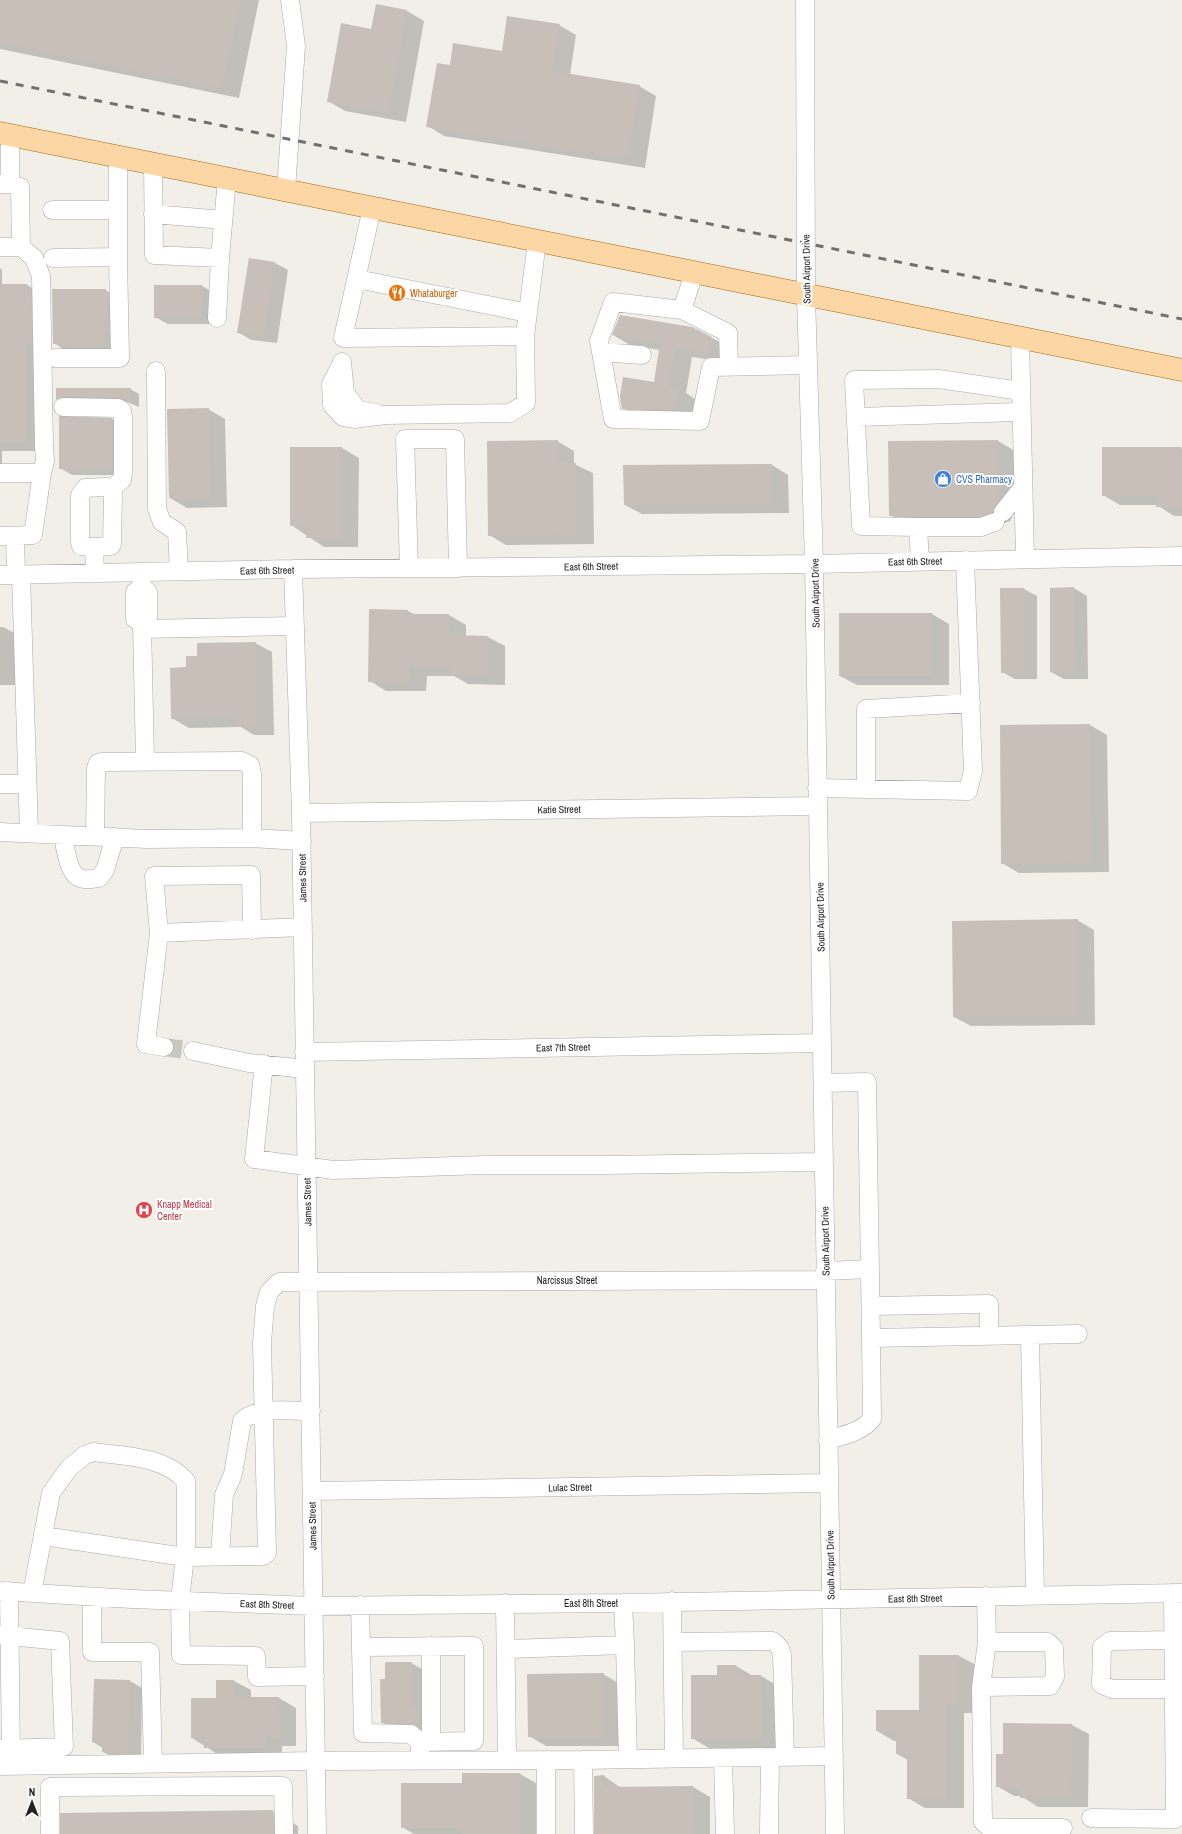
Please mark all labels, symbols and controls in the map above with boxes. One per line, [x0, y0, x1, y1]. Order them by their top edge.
street label: South Airport Drive [799, 234, 814, 304]
restaurant icon: Whataburger [387, 283, 407, 303]
place label: Whataburger [410, 287, 458, 300]
shop icon: CVS Pharmacy [933, 469, 953, 489]
place label: CVS Pharmacy [956, 473, 1013, 486]
street label: East 6th Street [888, 555, 943, 568]
street label: South Airport Drive [808, 558, 823, 628]
street label: East 6th Street [564, 560, 619, 573]
street label: East 6th Street [240, 564, 295, 577]
street label: Katie Street [537, 803, 581, 816]
street label: James Street [296, 853, 309, 902]
street label: South Airport Drive [813, 882, 828, 952]
street label: East 7th Street [536, 1041, 591, 1054]
street label: James Street [301, 1177, 314, 1226]
place label: Knapp Medical Center [157, 1198, 212, 1223]
hospital icon: Knapp Medical Center [134, 1200, 154, 1220]
street label: South Airport Drive [818, 1206, 833, 1276]
street label: Narcissus Street [537, 1274, 598, 1287]
street label: Lulac Street [548, 1481, 593, 1494]
street label: James Street [306, 1501, 319, 1550]
street label: South Airport Drive [823, 1530, 838, 1600]
street label: East 8th Street [888, 1592, 943, 1605]
street label: East 8th Street [240, 1597, 295, 1612]
street label: East 8th Street [564, 1597, 619, 1610]
north arrow [12, 1782, 52, 1822]
text: N [29, 1785, 35, 1799]

